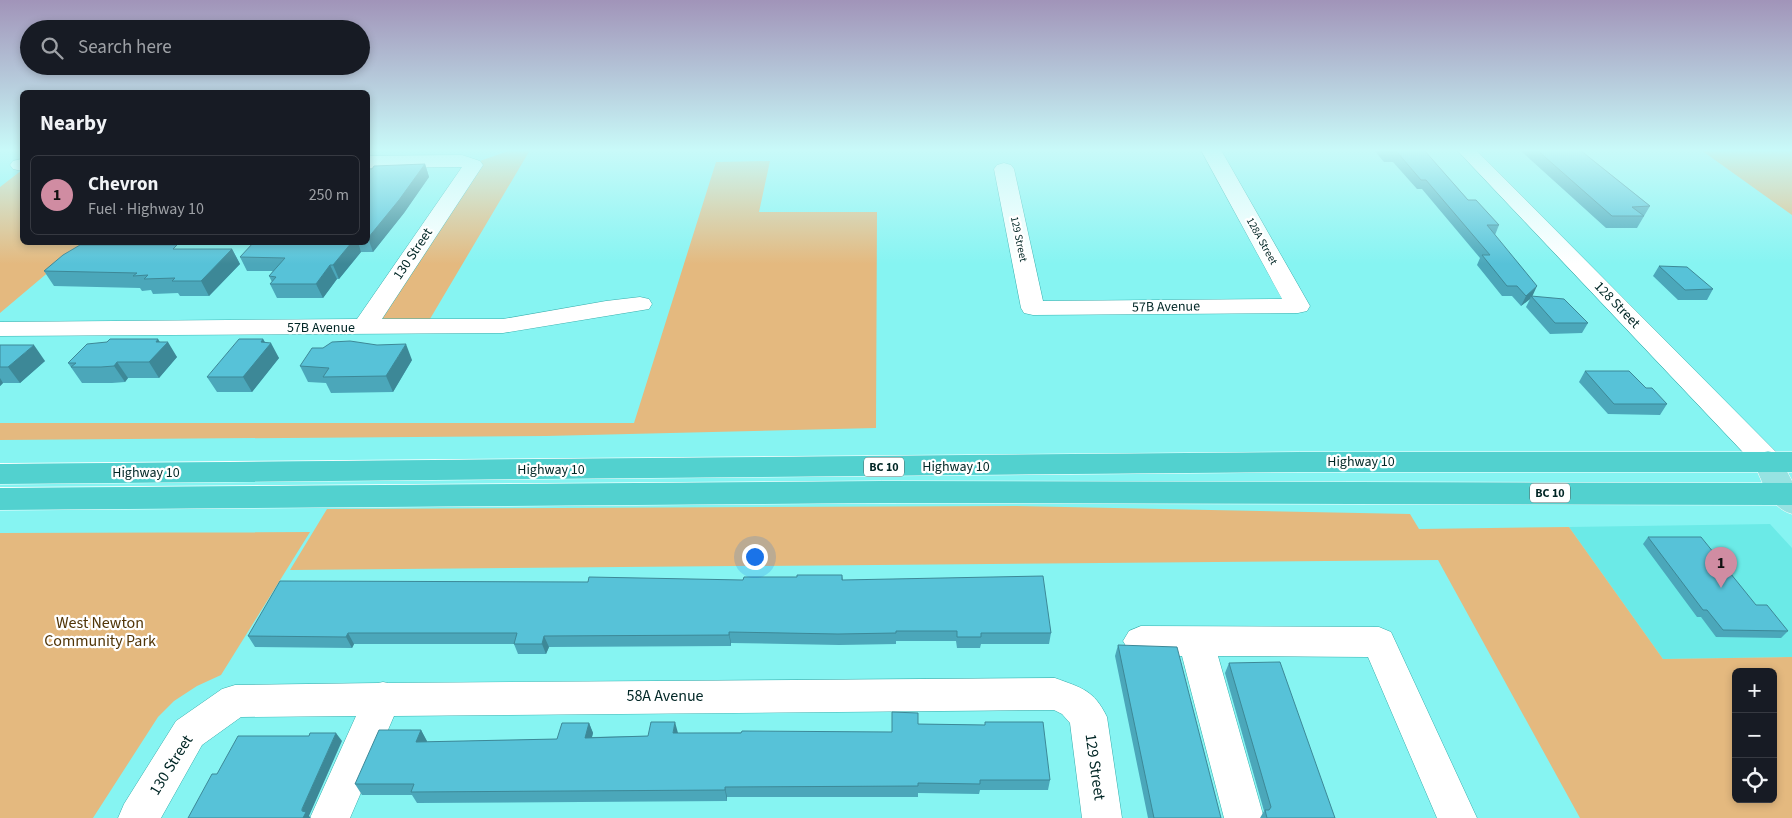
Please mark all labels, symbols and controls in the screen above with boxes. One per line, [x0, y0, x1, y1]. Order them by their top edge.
search box [20, 20, 370, 75]
icon: search [38, 34, 66, 62]
text: Search here [78, 34, 172, 61]
text: Nearby [40, 108, 107, 138]
text: Chevron [88, 171, 158, 198]
text: 1 [53, 184, 61, 206]
text: 250 m [309, 184, 349, 206]
text: Fuel · Highway 10 [88, 198, 204, 220]
street label: 129 Street [1007, 215, 1031, 263]
street label: 128A Street [1243, 215, 1281, 268]
street label: 130 Street [388, 224, 438, 284]
street label: 128 Street [1589, 277, 1645, 333]
street label: 57B Avenue [1132, 296, 1200, 318]
street label: 57B Avenue [287, 318, 355, 338]
street label: Highway 10 [1327, 452, 1395, 472]
street label: Highway 10 [922, 457, 990, 477]
road number: BC 10 [864, 458, 904, 477]
street label: Highway 10 [517, 460, 585, 480]
street label: Highway 10 [112, 463, 180, 483]
road number: BC 10 [1530, 483, 1570, 502]
your location [742, 544, 768, 570]
pin: 1 [1705, 547, 1737, 588]
park label: West Newton Community Park [44, 612, 156, 652]
map controls [1732, 668, 1777, 803]
button: + [1732, 668, 1777, 713]
street label: 58A Avenue [626, 685, 704, 707]
button: − [1732, 713, 1777, 758]
street label: 130 Street [144, 730, 198, 799]
street label: 129 Street [1079, 732, 1111, 802]
button: locate [1732, 758, 1777, 803]

